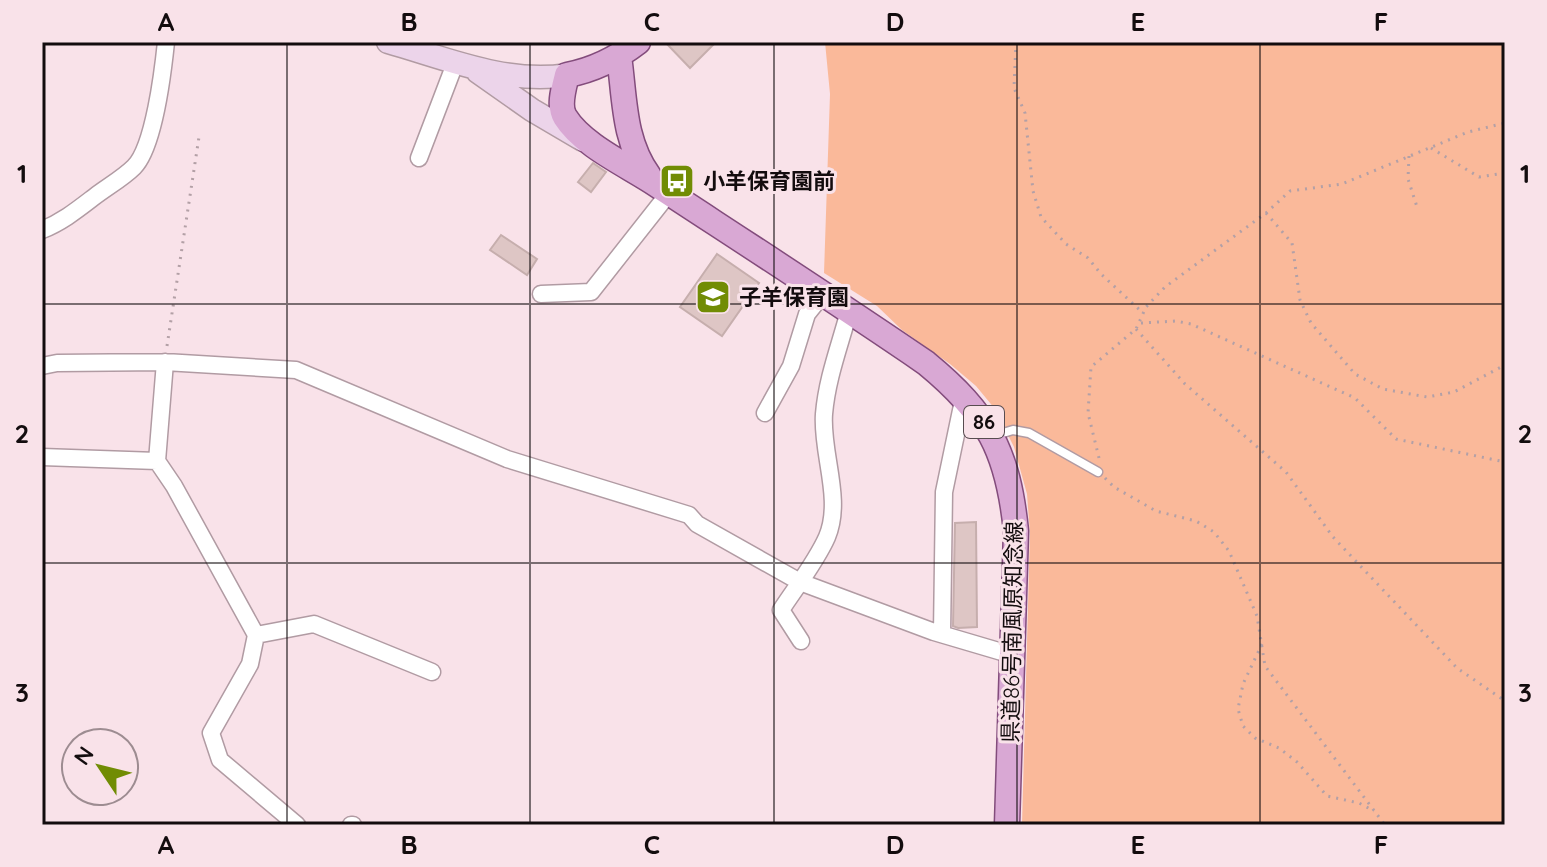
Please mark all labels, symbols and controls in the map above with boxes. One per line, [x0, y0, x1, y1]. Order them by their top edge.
text: A [158, 5, 175, 38]
text: B [400, 5, 418, 38]
text: C [644, 5, 660, 38]
text: D [886, 5, 904, 38]
text: E [1131, 5, 1145, 38]
text: F [1374, 5, 1388, 38]
text: 1 [17, 157, 27, 190]
text: 1 [1520, 157, 1530, 190]
bus stop icon: 小羊保育園前 [658, 162, 696, 200]
place label: 小羊保育園前 [703, 167, 835, 195]
school or university icon: 子羊保育園 [694, 278, 732, 316]
place label: 子羊保育園 [739, 283, 849, 311]
road number: 86 [964, 406, 1004, 438]
text: 2 [15, 417, 29, 450]
text: 2 [1518, 417, 1532, 450]
street label: 県道86号南風原知念線 [996, 521, 1028, 743]
text: 3 [15, 676, 29, 709]
text: 3 [1518, 676, 1532, 709]
north arrow [60, 727, 140, 807]
text: N [68, 741, 100, 770]
text: A [158, 828, 175, 861]
text: B [400, 828, 418, 861]
text: C [644, 828, 660, 861]
text: D [886, 828, 904, 861]
text: E [1131, 828, 1145, 861]
text: F [1374, 828, 1388, 861]

